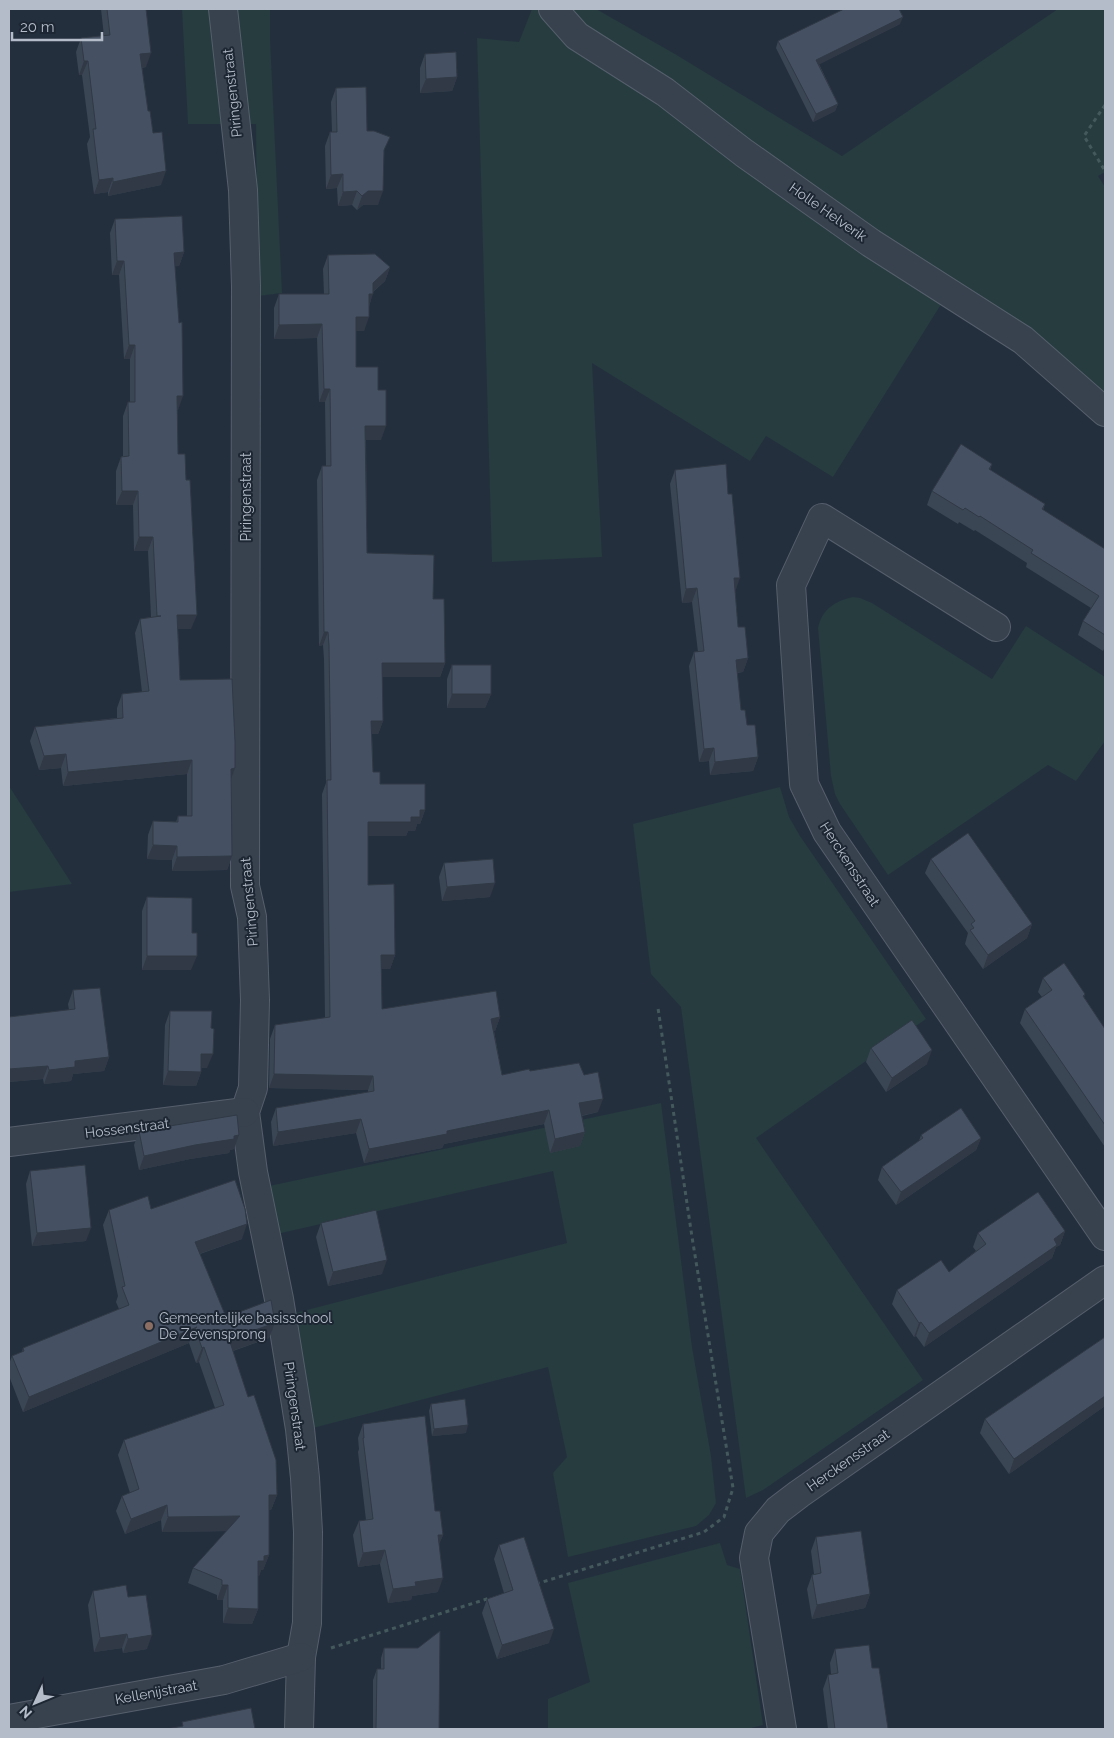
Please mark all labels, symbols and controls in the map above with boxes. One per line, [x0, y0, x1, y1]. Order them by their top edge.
scale bar [12, 10, 102, 42]
text: 20 m [20, 18, 55, 36]
street label: Piringenstraat [219, 48, 245, 138]
street label: Holle Helverik [786, 179, 870, 245]
street label: Piringenstraat [238, 452, 254, 542]
street label: Herckensstraat [817, 819, 883, 909]
street label: Piringenstraat [237, 857, 261, 947]
street label: Hossenstraat [84, 1115, 170, 1141]
place label: Gemeentelijke basisschool De Zevensprong [159, 1310, 332, 1342]
marker: Gemeentelijke basisschool De Zevensprong [143, 1320, 155, 1332]
street label: Piringenstraat [281, 1361, 309, 1452]
street label: Herckensstraat [804, 1425, 893, 1494]
street label: Kellenijstraat [114, 1677, 199, 1707]
north arrow [10, 1678, 60, 1728]
text: N [16, 1703, 35, 1721]

